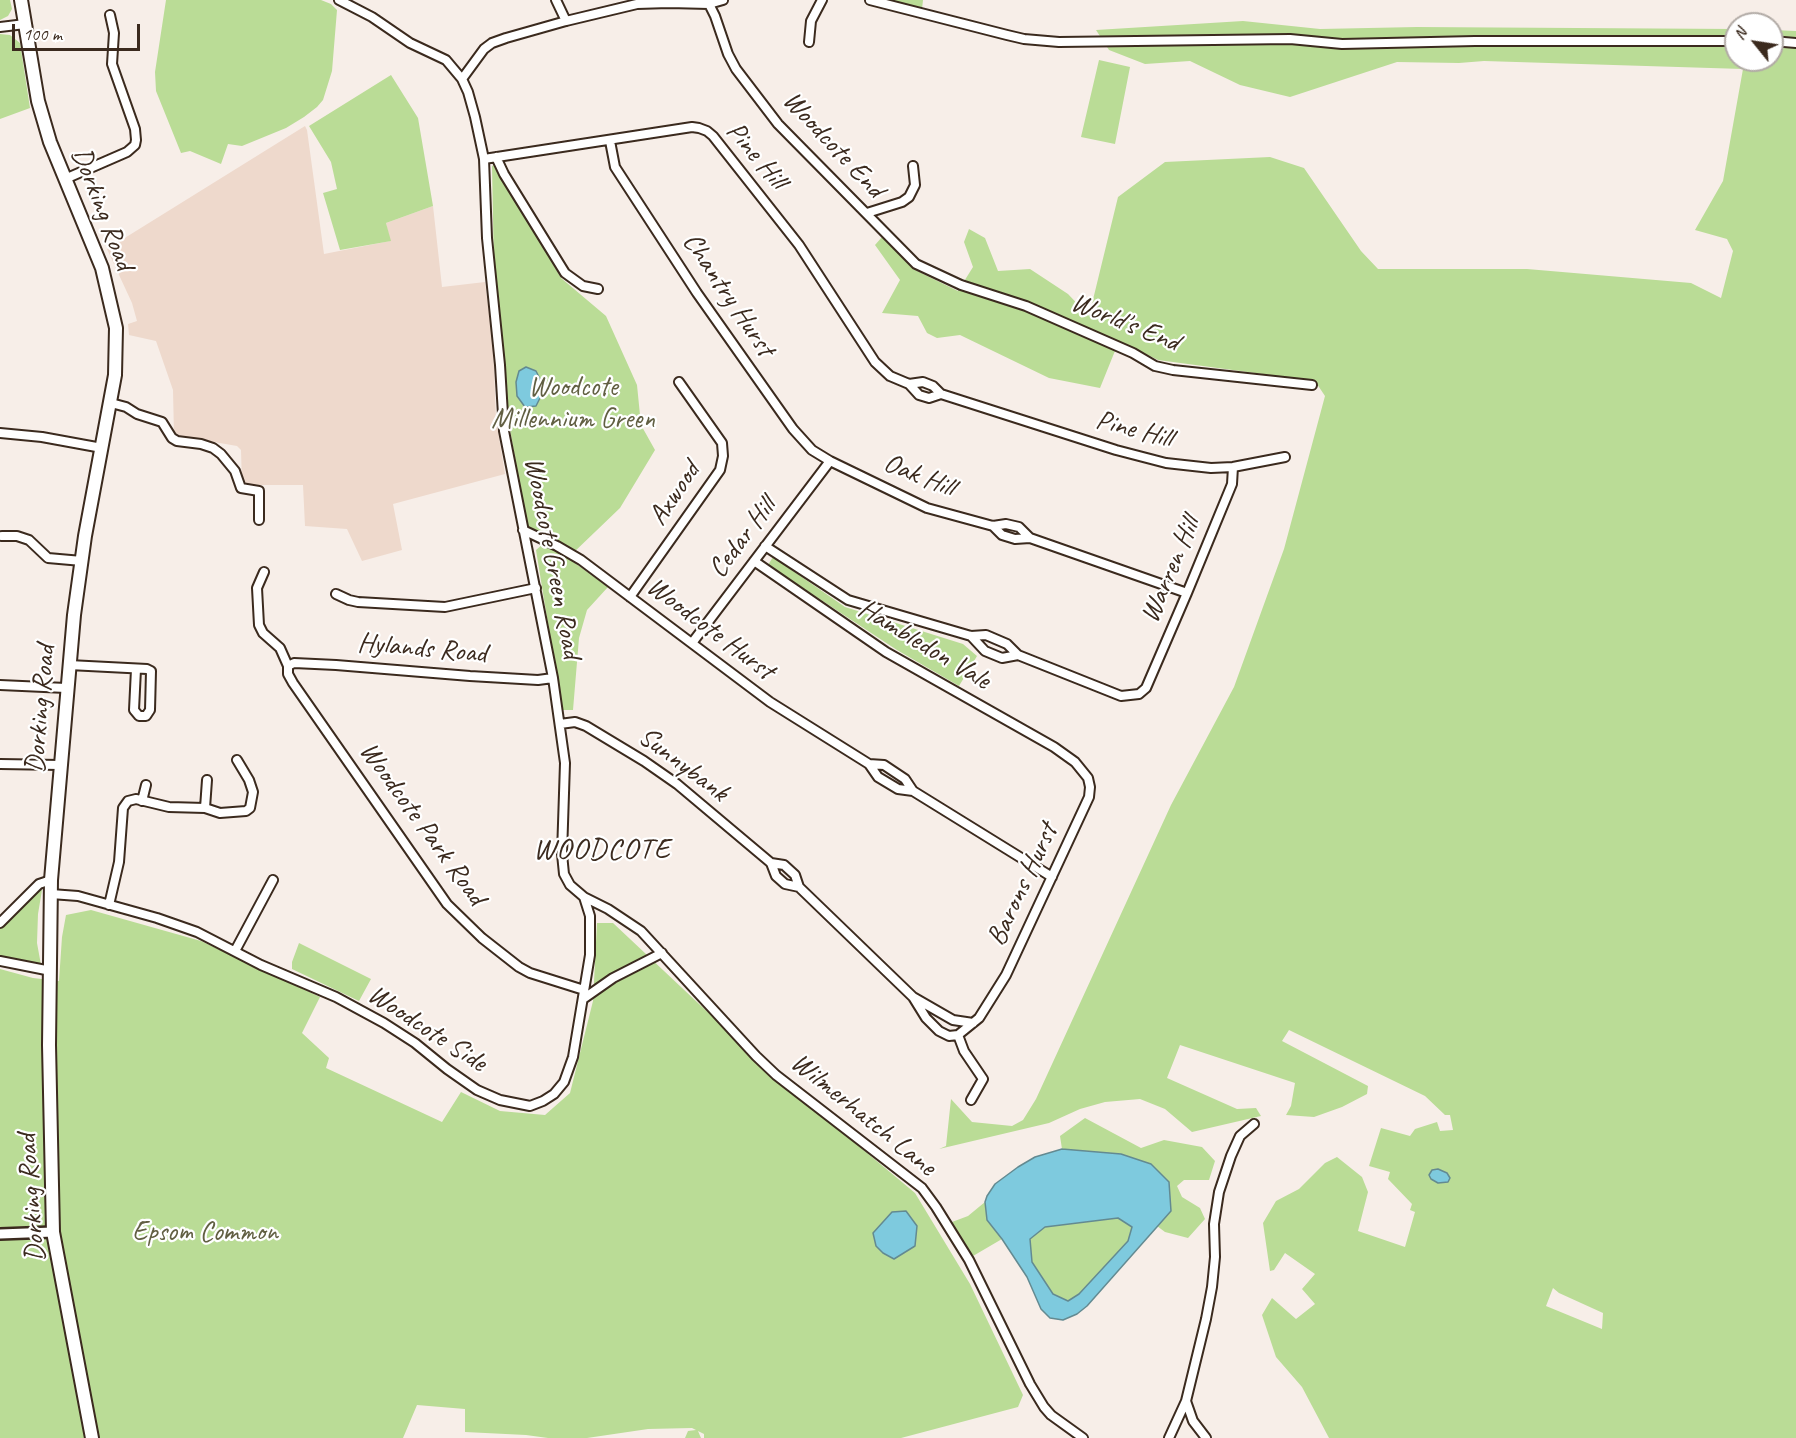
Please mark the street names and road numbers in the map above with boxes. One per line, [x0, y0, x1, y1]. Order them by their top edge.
street label: Woodcote End [775, 84, 891, 206]
street label: Pine Hill [718, 115, 794, 197]
street label: Dorking Road [63, 143, 141, 275]
street label: Chantry Hurst [674, 227, 782, 363]
street label: World's End [1066, 286, 1184, 360]
street label: Pine Hill [1092, 404, 1176, 456]
street label: Oak Hill [878, 447, 960, 505]
street label: Woodcote Green Road [516, 455, 588, 661]
street label: Axwood [642, 456, 708, 532]
street label: Cedar Hill [702, 491, 784, 585]
street label: Warren Hill [1134, 512, 1208, 628]
street label: Woodcote Hurst [640, 570, 780, 688]
street label: Hambledon Vale [852, 592, 996, 698]
street label: Hylands Road [356, 627, 488, 671]
street label: Dorking Road [19, 644, 63, 774]
street label: Sunnybank [631, 720, 735, 810]
street label: Woodcote Park Road [351, 736, 493, 912]
street label: Barons Hurst [980, 819, 1066, 951]
street label: Woodcote Side [361, 978, 493, 1080]
street label: Wilmerhatch Lane [784, 1046, 942, 1184]
street label: Dorking Road [11, 1133, 53, 1263]

